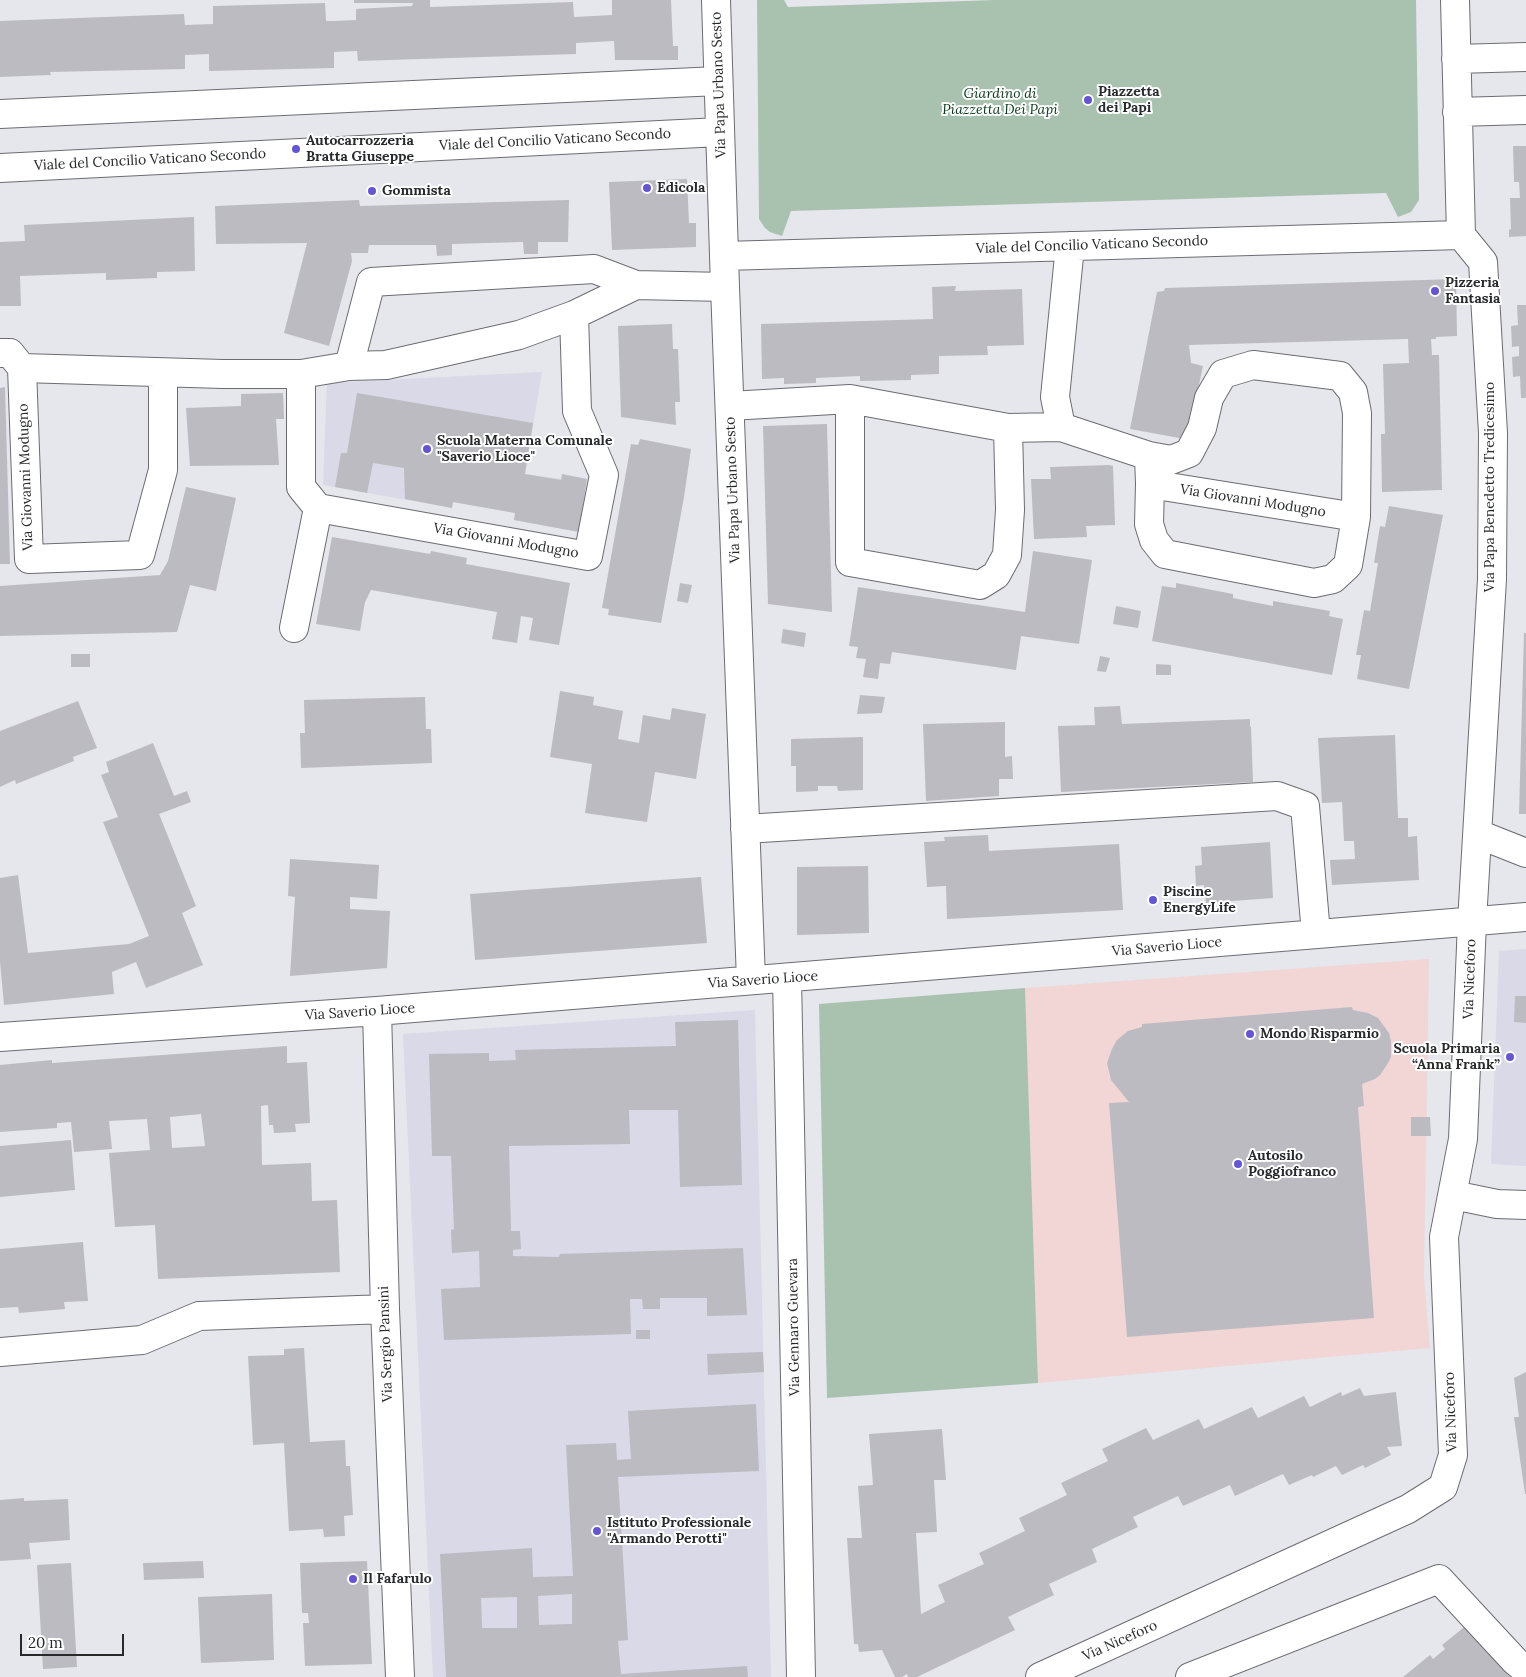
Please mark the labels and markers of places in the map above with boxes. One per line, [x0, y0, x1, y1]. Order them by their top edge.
place label: Piazzetta dei Papi [1098, 84, 1160, 116]
marker: Piazzetta dei Papi [1082, 94, 1094, 106]
place label: Autocarrozzeria Bratta Giuseppe [306, 133, 414, 166]
marker: Autocarrozzeria Bratta Giuseppe [290, 143, 302, 155]
place label: Edicola [657, 180, 705, 196]
marker: Edicola [641, 182, 653, 194]
place label: Gommista [382, 183, 451, 199]
marker: Gommista [366, 185, 378, 197]
place label: Pizzeria Fantasia [1445, 275, 1500, 308]
marker: Pizzeria Fantasia [1429, 285, 1441, 297]
place label: Scuola Materna Comunale "Saverio Lioce" [437, 433, 612, 466]
marker: Scuola Materna Comunale "Saverio Lioce" [421, 443, 433, 455]
place label: Piscine EnergyLife [1163, 884, 1236, 916]
marker: Piscine EnergyLife [1147, 894, 1159, 906]
place label: Mondo Risparmio [1260, 1026, 1379, 1042]
marker: Mondo Risparmio [1244, 1028, 1256, 1040]
place label: Scuola Primaria “Anna Frank” [1393, 1041, 1500, 1074]
marker: Scuola Primaria “Anna Frank” [1504, 1051, 1516, 1063]
place label: Autosilo Poggiofranco [1248, 1148, 1336, 1180]
marker: Autosilo Poggiofranco [1232, 1158, 1244, 1170]
place label: Istituto Professionale "Armando Perotti" [607, 1515, 751, 1548]
marker: Istituto Professionale "Armando Perotti" [591, 1525, 603, 1537]
place label: Il Fafarulo [363, 1571, 432, 1587]
marker: Il Fafarulo [347, 1573, 359, 1585]

